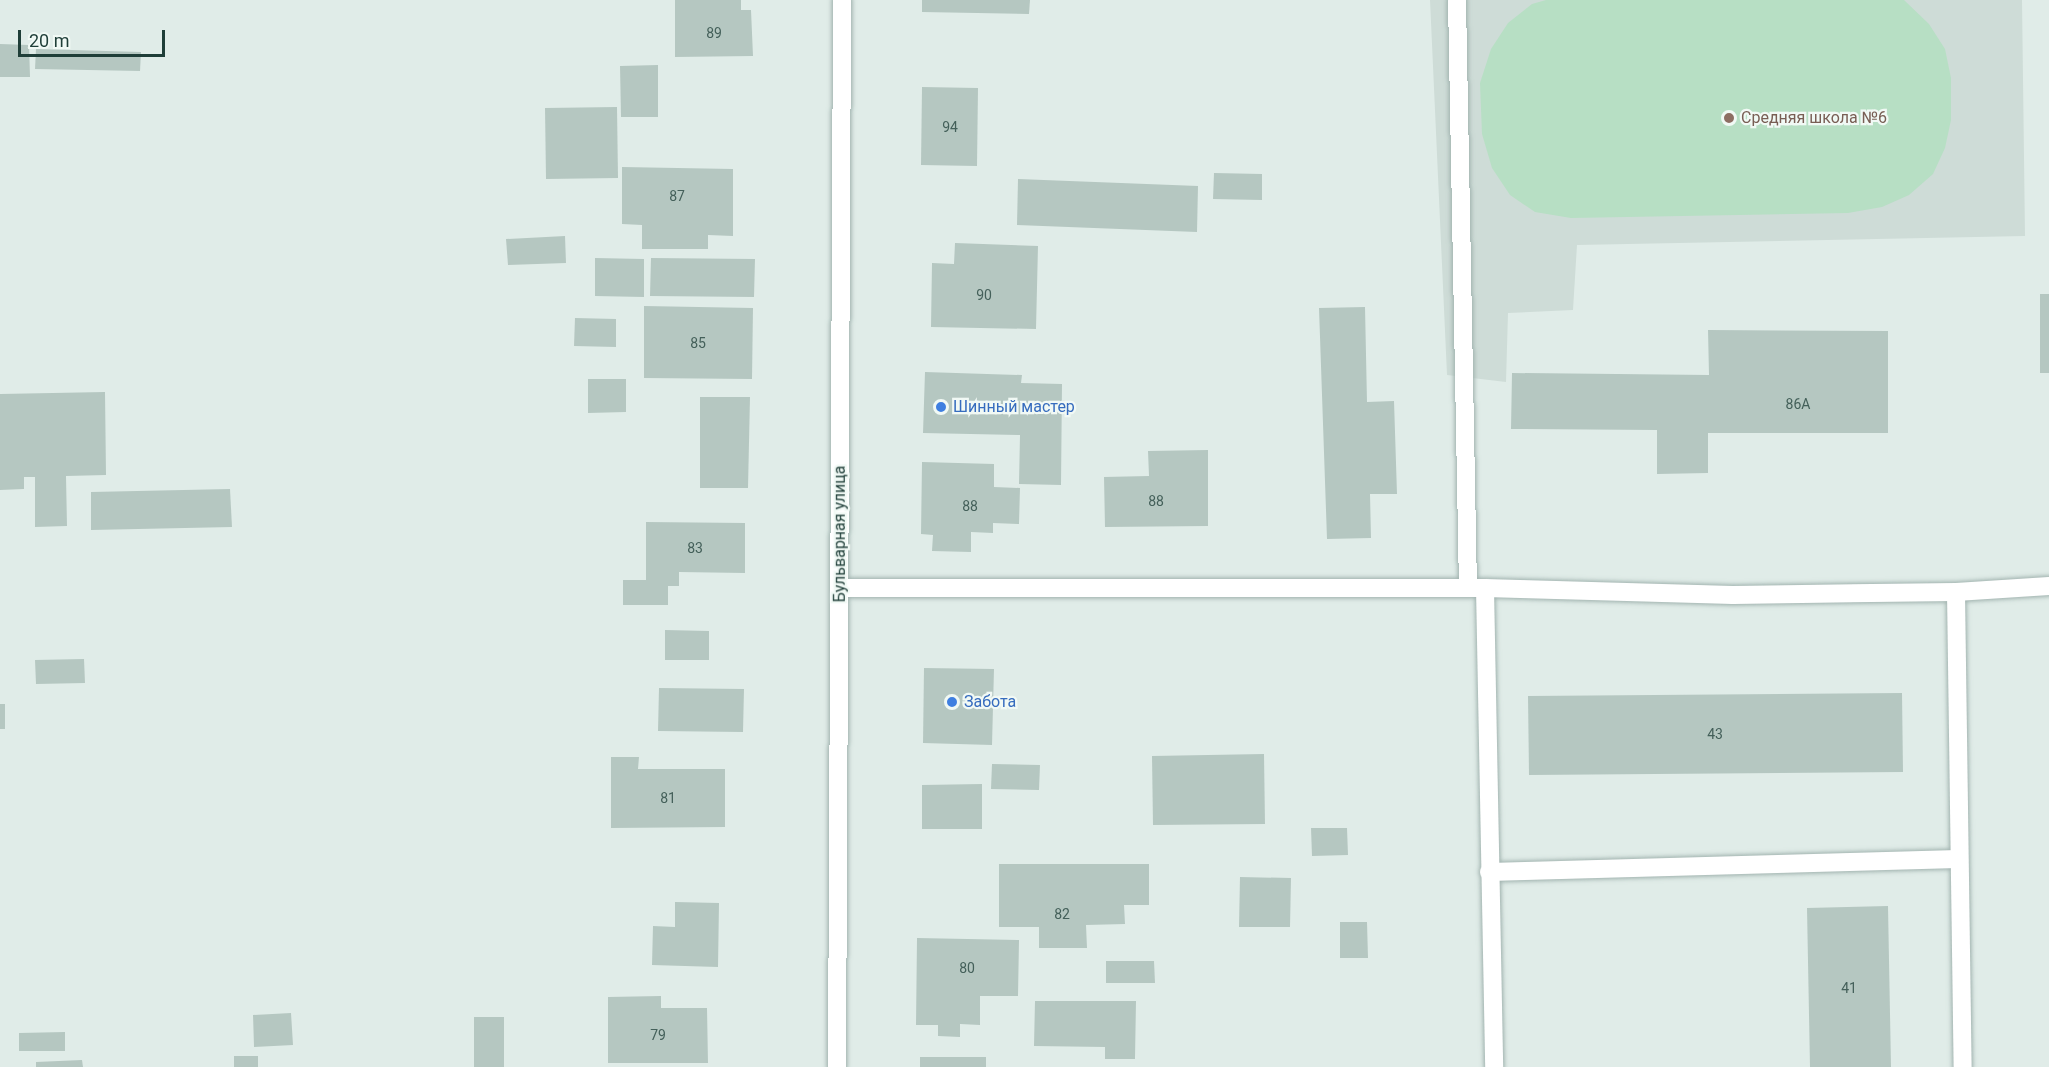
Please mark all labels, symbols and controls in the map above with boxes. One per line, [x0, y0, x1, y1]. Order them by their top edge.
scale bar [21, 18, 168, 56]
house number: 89 [706, 25, 722, 41]
text: 20 m [29, 30, 69, 51]
place label: Средняя школа №6 [1741, 108, 1887, 128]
marker: Средняя школа №6 [1722, 111, 1736, 125]
house number: 94 [942, 119, 958, 135]
house number: 87 [669, 188, 685, 204]
house number: 90 [976, 287, 992, 303]
house number: 85 [690, 335, 706, 351]
house number: 86А [1786, 396, 1810, 412]
place label: Шинный мастер [953, 397, 1075, 417]
marker: Шинный мастер [934, 400, 948, 414]
street label: Бульварная улица [830, 466, 850, 602]
house number: 88 [1148, 493, 1164, 509]
house number: 88 [962, 498, 978, 514]
house number: 83 [687, 540, 703, 556]
place label: Забота [964, 692, 1016, 712]
marker: Забота [945, 695, 959, 709]
house number: 43 [1707, 726, 1723, 742]
house number: 81 [660, 790, 676, 806]
house number: 82 [1054, 906, 1070, 922]
house number: 80 [959, 960, 975, 976]
house number: 41 [1841, 980, 1857, 996]
house number: 79 [650, 1027, 666, 1043]

